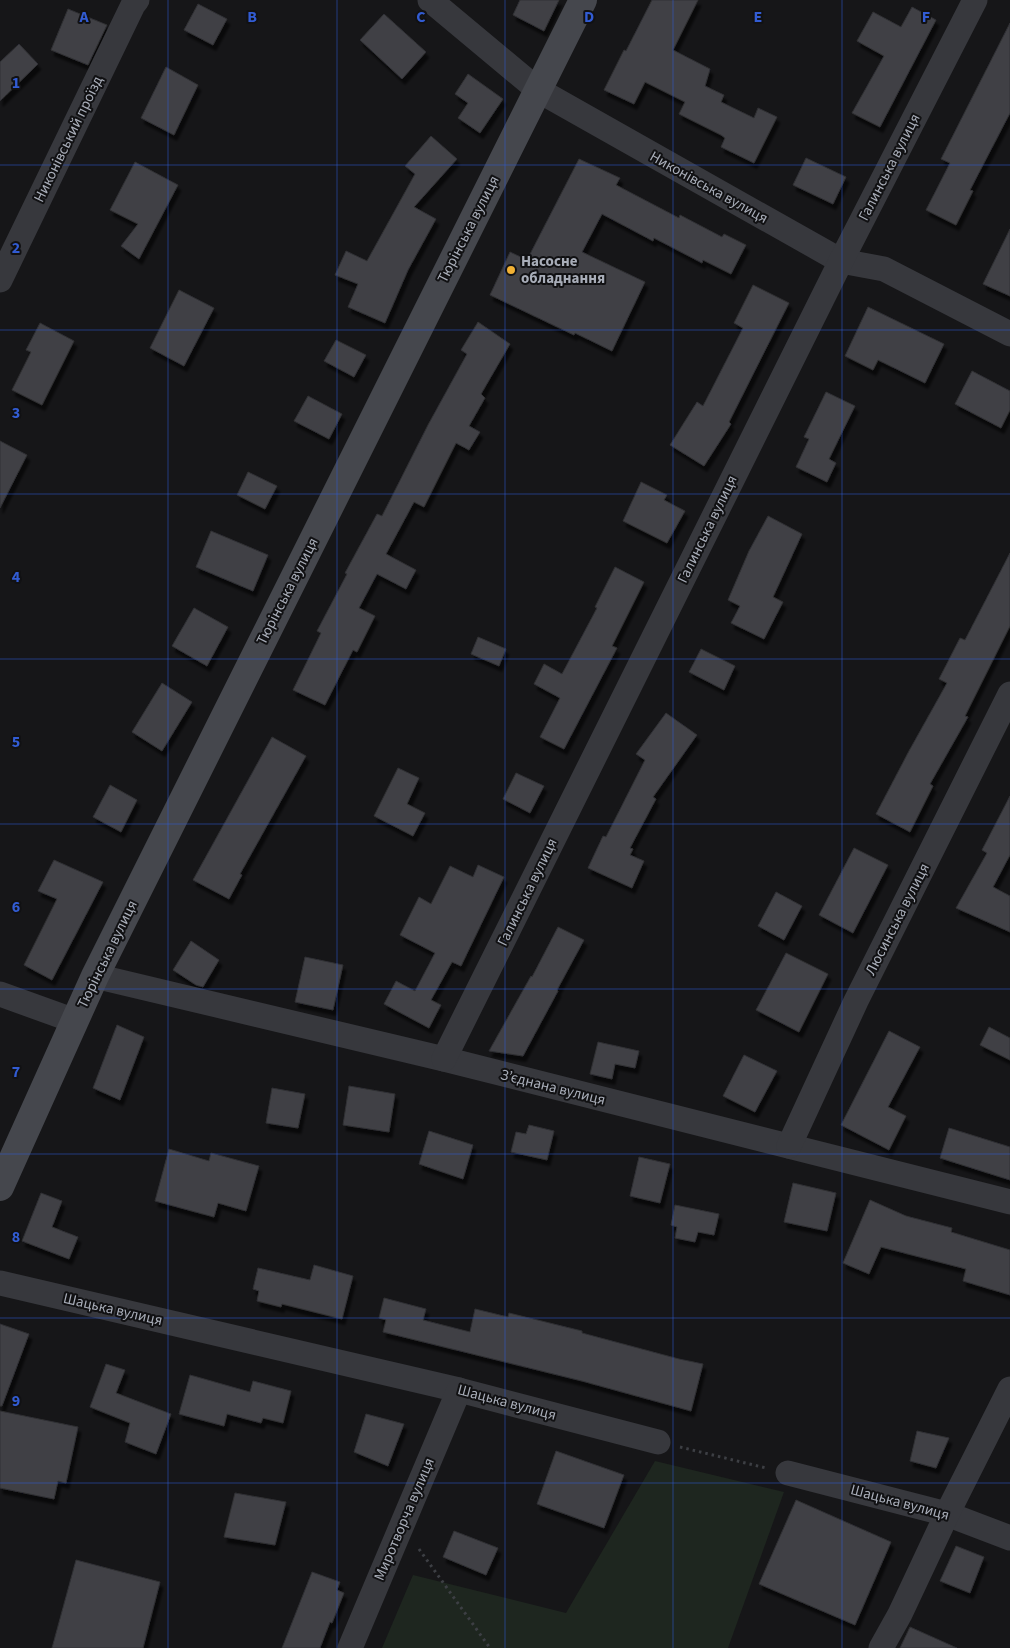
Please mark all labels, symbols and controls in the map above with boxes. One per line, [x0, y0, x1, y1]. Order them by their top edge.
text: A [78, 6, 89, 28]
text: B [247, 6, 257, 28]
text: C [416, 6, 426, 28]
text: D [584, 6, 594, 28]
text: E [754, 6, 762, 28]
text: F [922, 6, 930, 28]
text: 1 [12, 72, 20, 94]
street label: Никонівський проїзд [29, 73, 108, 206]
street label: Галинська вулиця [853, 110, 925, 224]
street label: Никонівська вулиця [646, 146, 772, 229]
street label: Тюрінська вулиця [432, 172, 505, 287]
text: 2 [12, 237, 20, 259]
place label: Насосне обладнання [521, 251, 605, 289]
marker: Насосне обладнання [505, 264, 517, 276]
text: 3 [12, 402, 20, 424]
street label: Галинська вулиця [672, 472, 743, 587]
street label: Тюрінська вулиця [251, 534, 324, 649]
text: 4 [12, 566, 21, 588]
text: 5 [12, 731, 20, 753]
street label: Галинська вулиця [492, 835, 563, 950]
street label: Люсинська вулиця [860, 860, 935, 979]
text: 6 [12, 896, 20, 918]
street label: Тюрінська вулиця [72, 897, 143, 1012]
text: 7 [12, 1061, 20, 1083]
street label: З’єднана вулиця [498, 1064, 608, 1111]
text: 8 [12, 1226, 20, 1248]
street label: Шацька вулиця [61, 1288, 165, 1331]
street label: Шацька вулиця [455, 1379, 559, 1426]
text: 9 [12, 1390, 20, 1412]
street label: Миротворча вулиця [369, 1454, 440, 1584]
street label: Шацька вулиця [848, 1479, 952, 1526]

